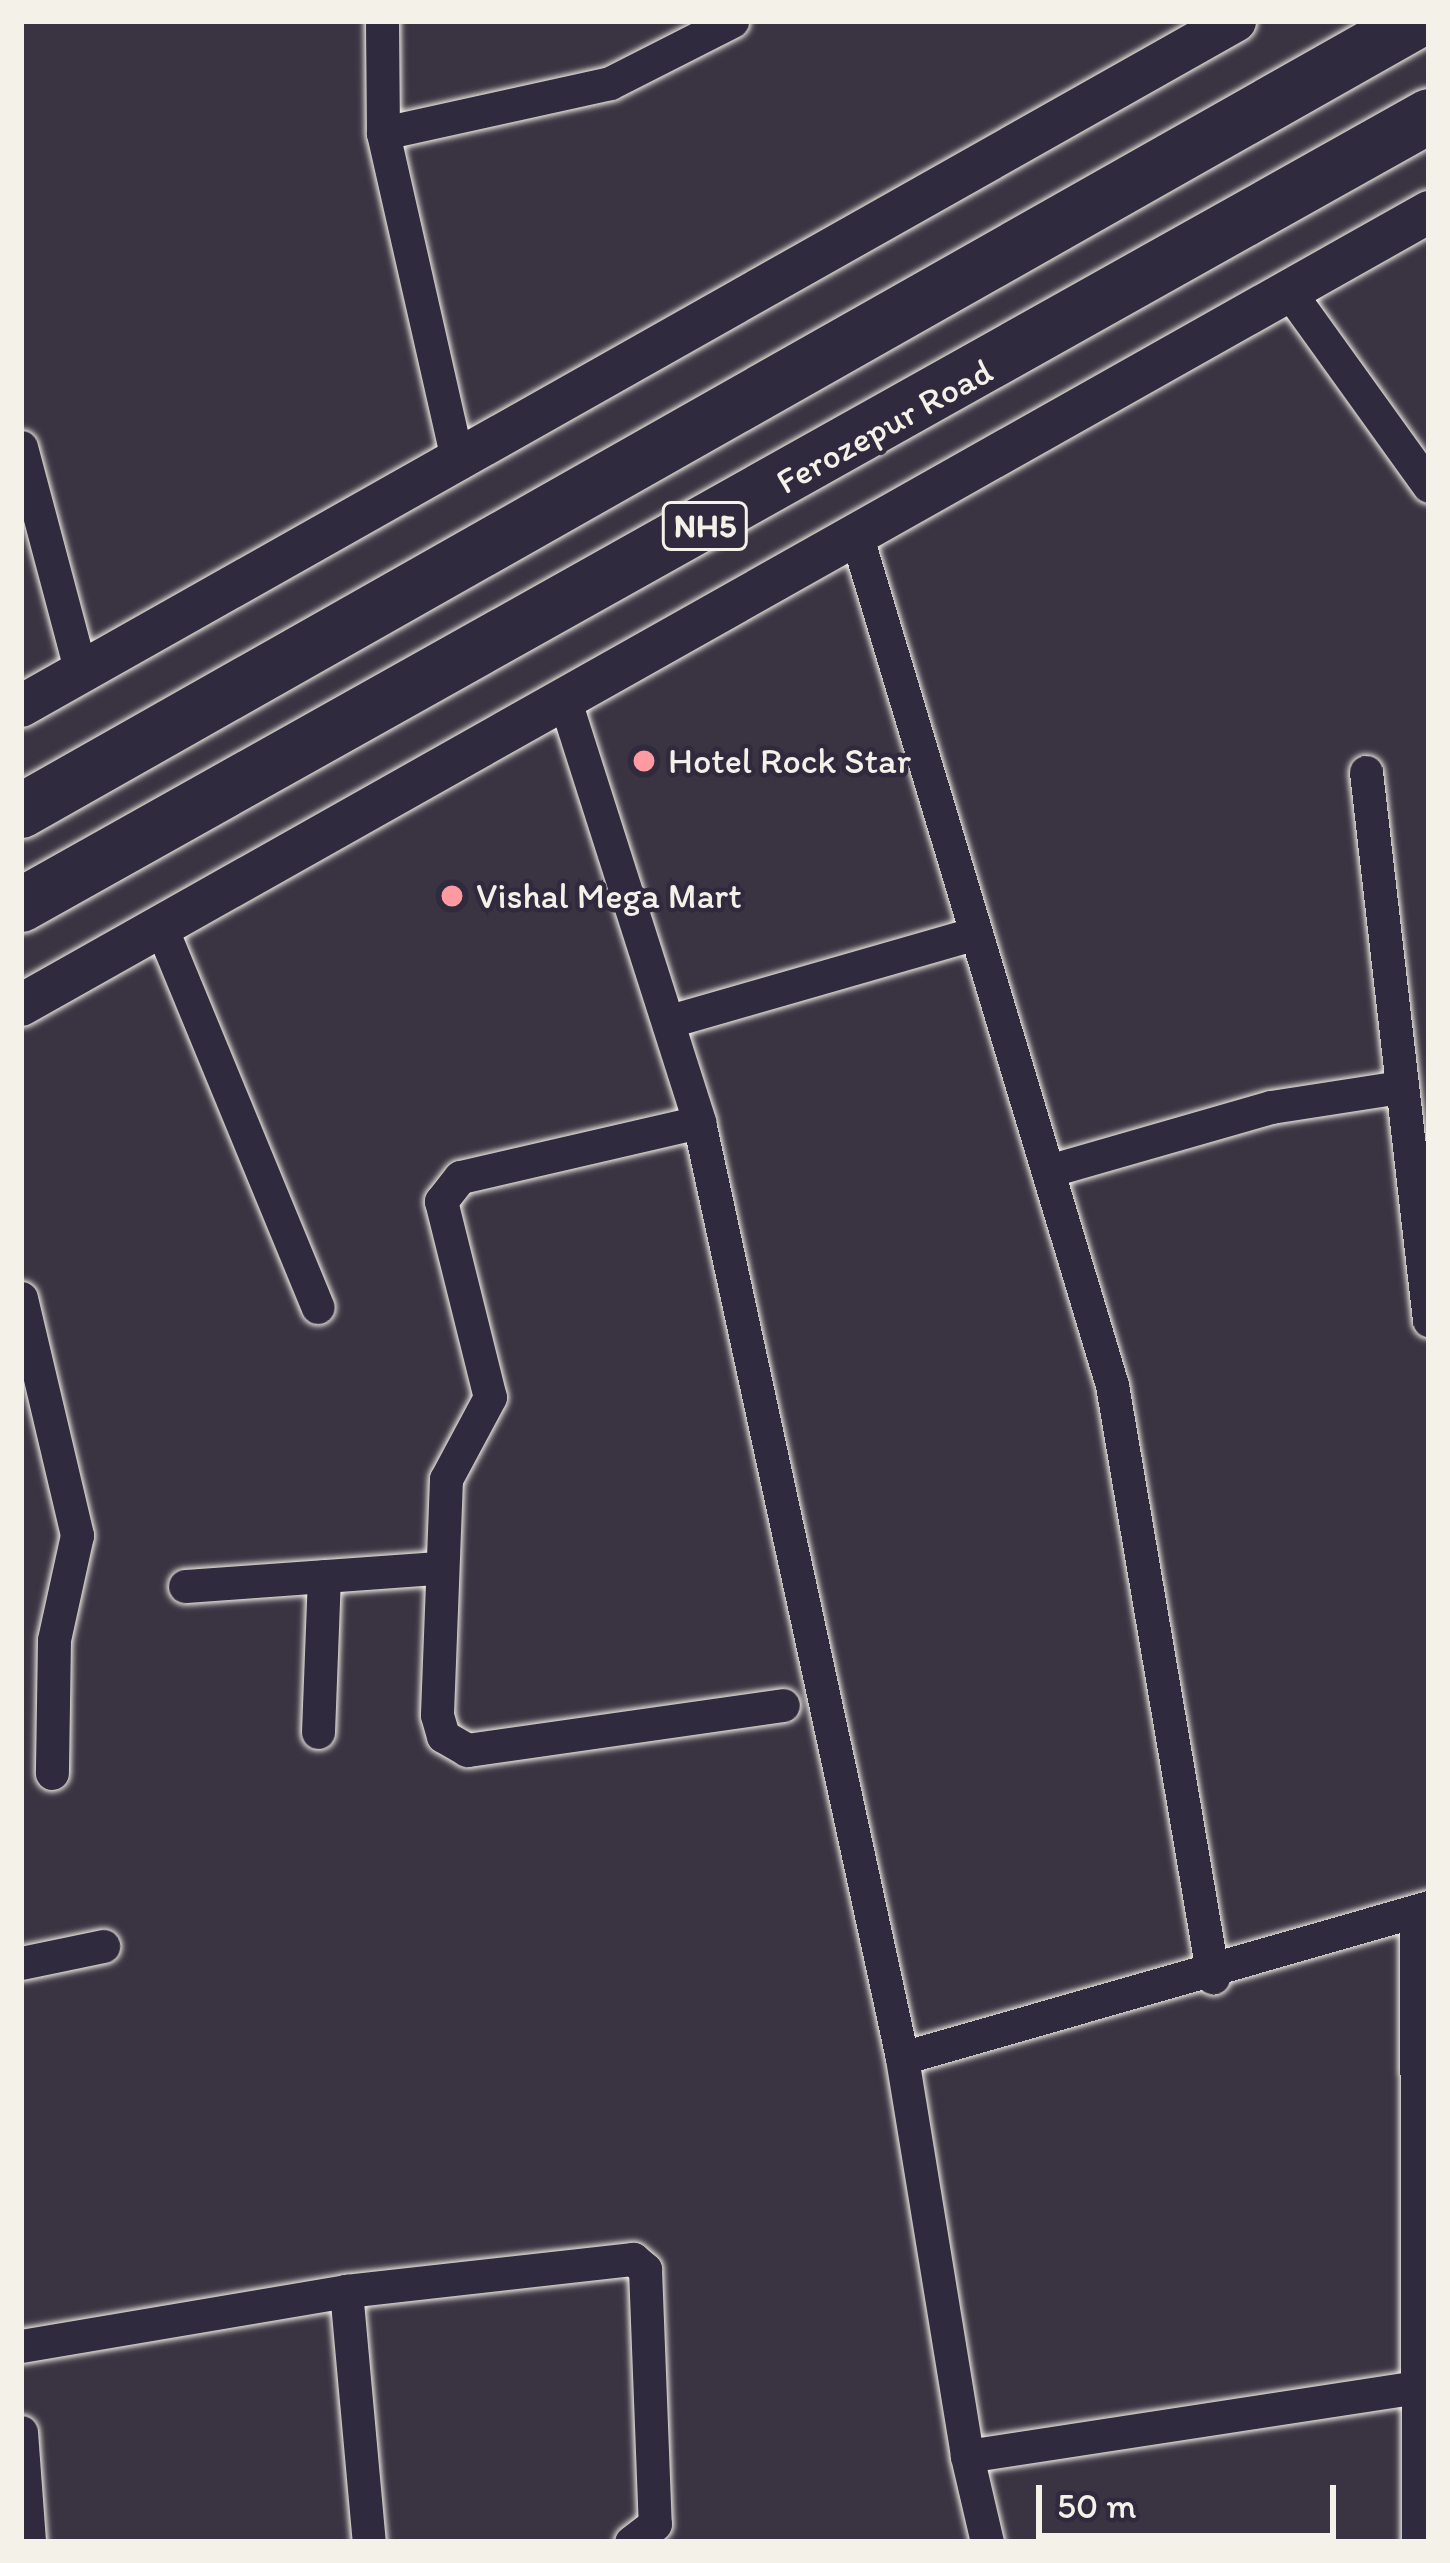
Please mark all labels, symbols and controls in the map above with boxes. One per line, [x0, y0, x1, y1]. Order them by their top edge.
street label: Ferozepur Road [769, 349, 999, 503]
road number: NH5 [660, 499, 750, 553]
place label: Hotel Rock Star [668, 739, 909, 783]
marker: Hotel Rock Star [631, 748, 657, 774]
place label: Vishal Mega Mart [476, 874, 741, 918]
marker: Vishal Mega Mart [439, 883, 465, 909]
scale bar [1042, 2461, 1342, 2535]
text: 50 m [1057, 2484, 1136, 2527]

